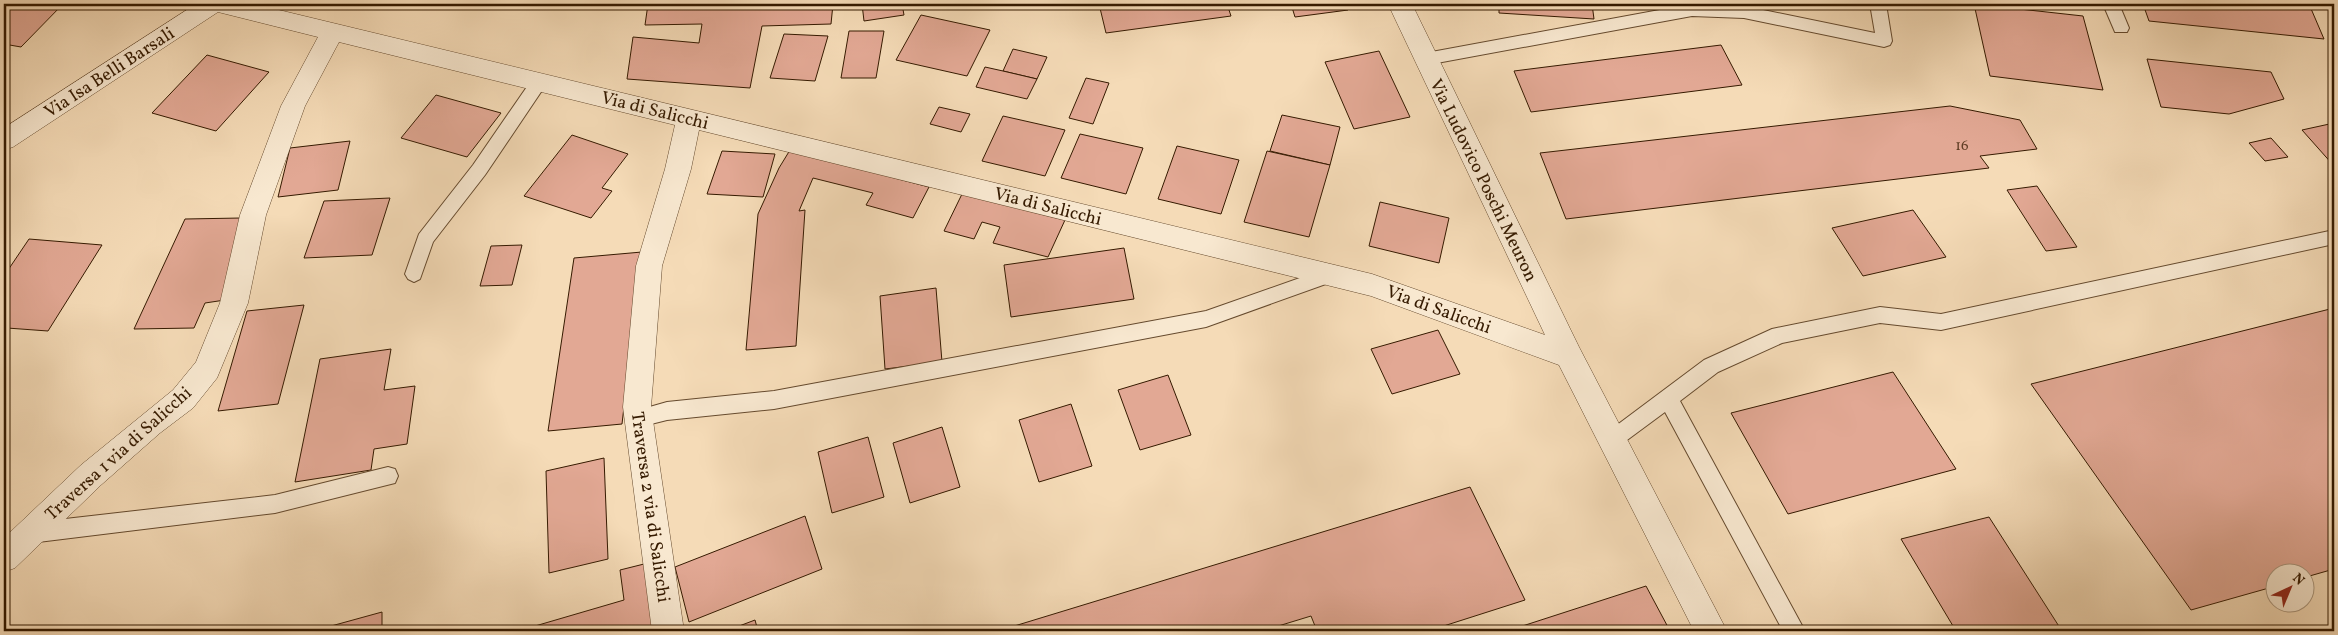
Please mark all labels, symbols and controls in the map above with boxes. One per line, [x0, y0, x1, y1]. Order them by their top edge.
street label: Via Isa Belli Barsali [40, 22, 180, 125]
street label: Via Ludovico Poschi Meuron [1423, 75, 1543, 287]
street label: Via di Salicchi [598, 86, 711, 137]
house number: 16 [1955, 136, 1969, 157]
street label: Via di Salicchi [991, 182, 1104, 233]
street label: Via di Salicchi [1382, 280, 1494, 341]
street label: Traversa 1 via di Salicchi [40, 381, 198, 527]
street label: Traversa 2 via di Salicchi [624, 410, 675, 604]
north arrow [2266, 562, 2316, 612]
text: N [2288, 569, 2308, 590]

